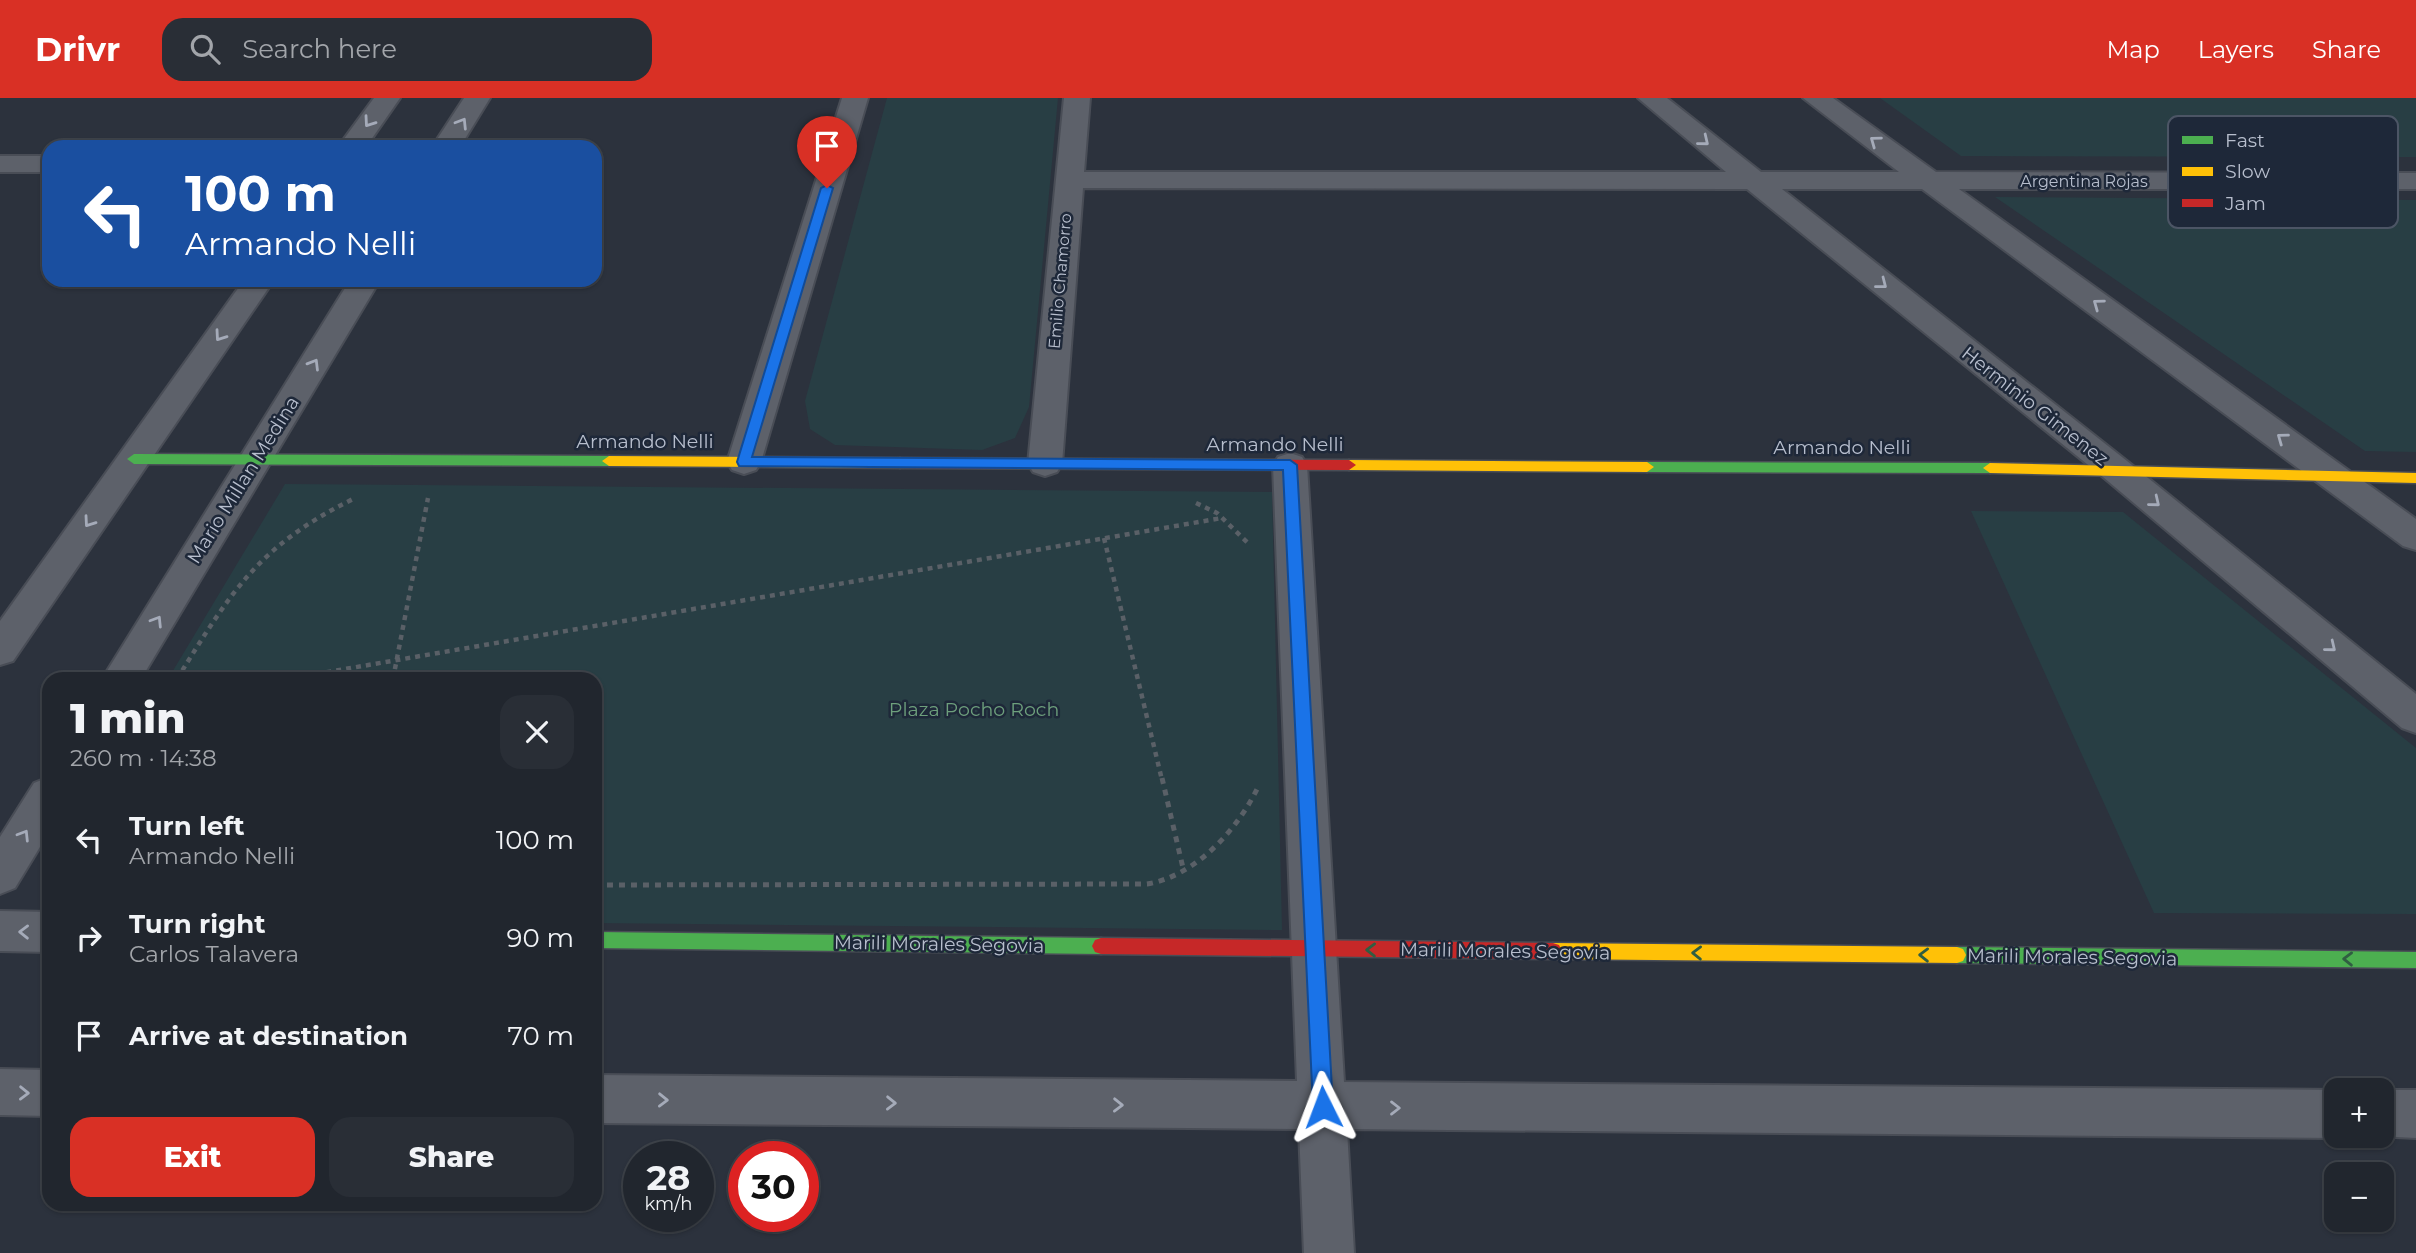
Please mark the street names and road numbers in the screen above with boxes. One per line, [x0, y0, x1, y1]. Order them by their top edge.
street label: Argentina Rojas [2020, 172, 2148, 191]
street label: Emilio Chamorro [1045, 212, 1075, 350]
street label: Herminio Gimenez [1957, 342, 2113, 470]
street label: Mario Millan Medina [182, 392, 304, 568]
street label: Armando Nelli [576, 430, 714, 453]
street label: Armando Nelli [1206, 433, 1344, 456]
street label: Armando Nelli [1773, 436, 1911, 459]
street label: Marili Morales Segovia [834, 931, 1044, 957]
street label: Marili Morales Segovia [1400, 938, 1610, 964]
street label: Marili Morales Segovia [1967, 944, 2177, 970]

